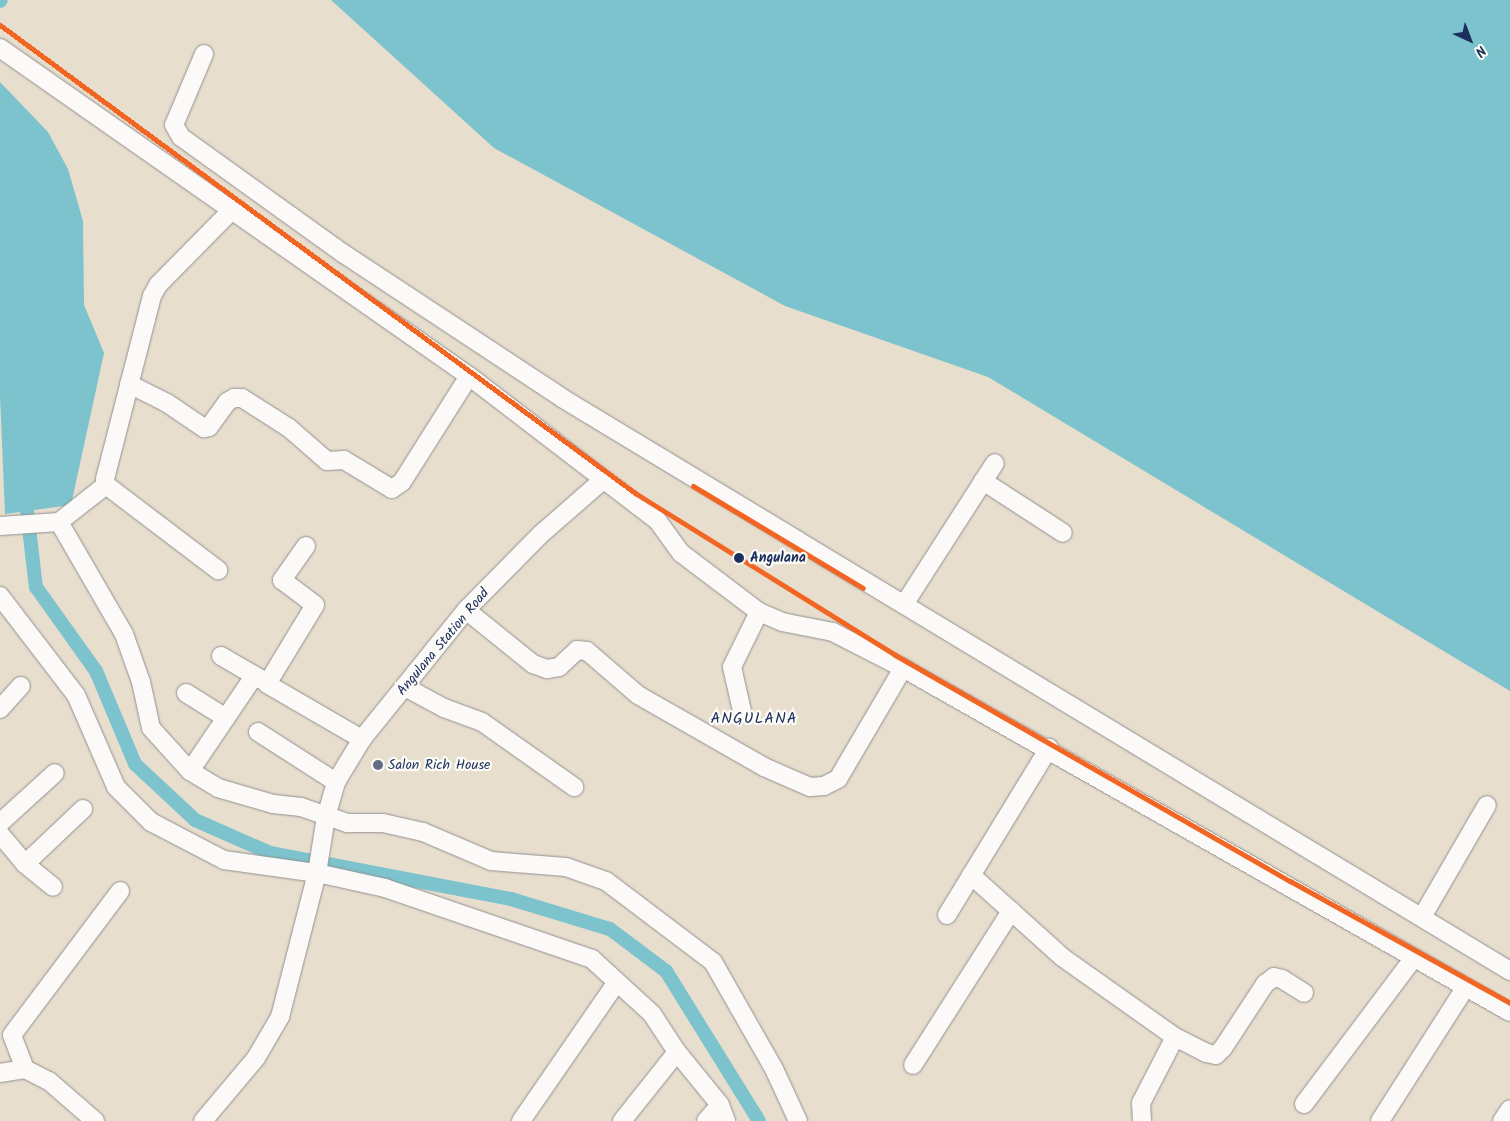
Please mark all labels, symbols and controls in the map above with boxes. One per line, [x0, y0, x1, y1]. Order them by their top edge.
north arrow [1445, 15, 1495, 65]
text: N [1469, 40, 1491, 62]
place label: Angulana [750, 550, 806, 566]
marker: Angulana [732, 551, 746, 565]
street label: Angulana Station Road [393, 585, 493, 699]
district label: ANGULANA [710, 709, 798, 729]
place label: Salon Rich House [388, 757, 490, 773]
marker: Salon Rich House [372, 759, 384, 771]

